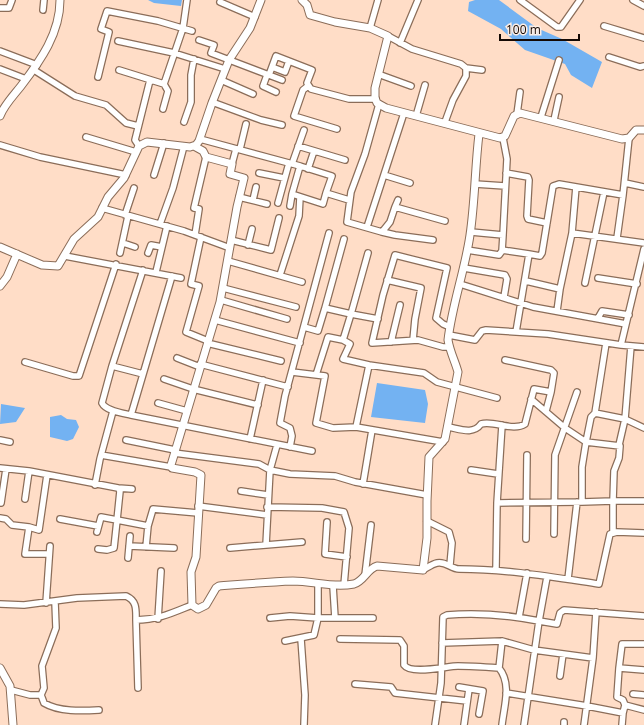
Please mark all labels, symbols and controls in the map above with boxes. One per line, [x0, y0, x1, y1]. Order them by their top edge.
scale bar [500, 16, 579, 42]
text: 100 m [506, 21, 541, 38]

